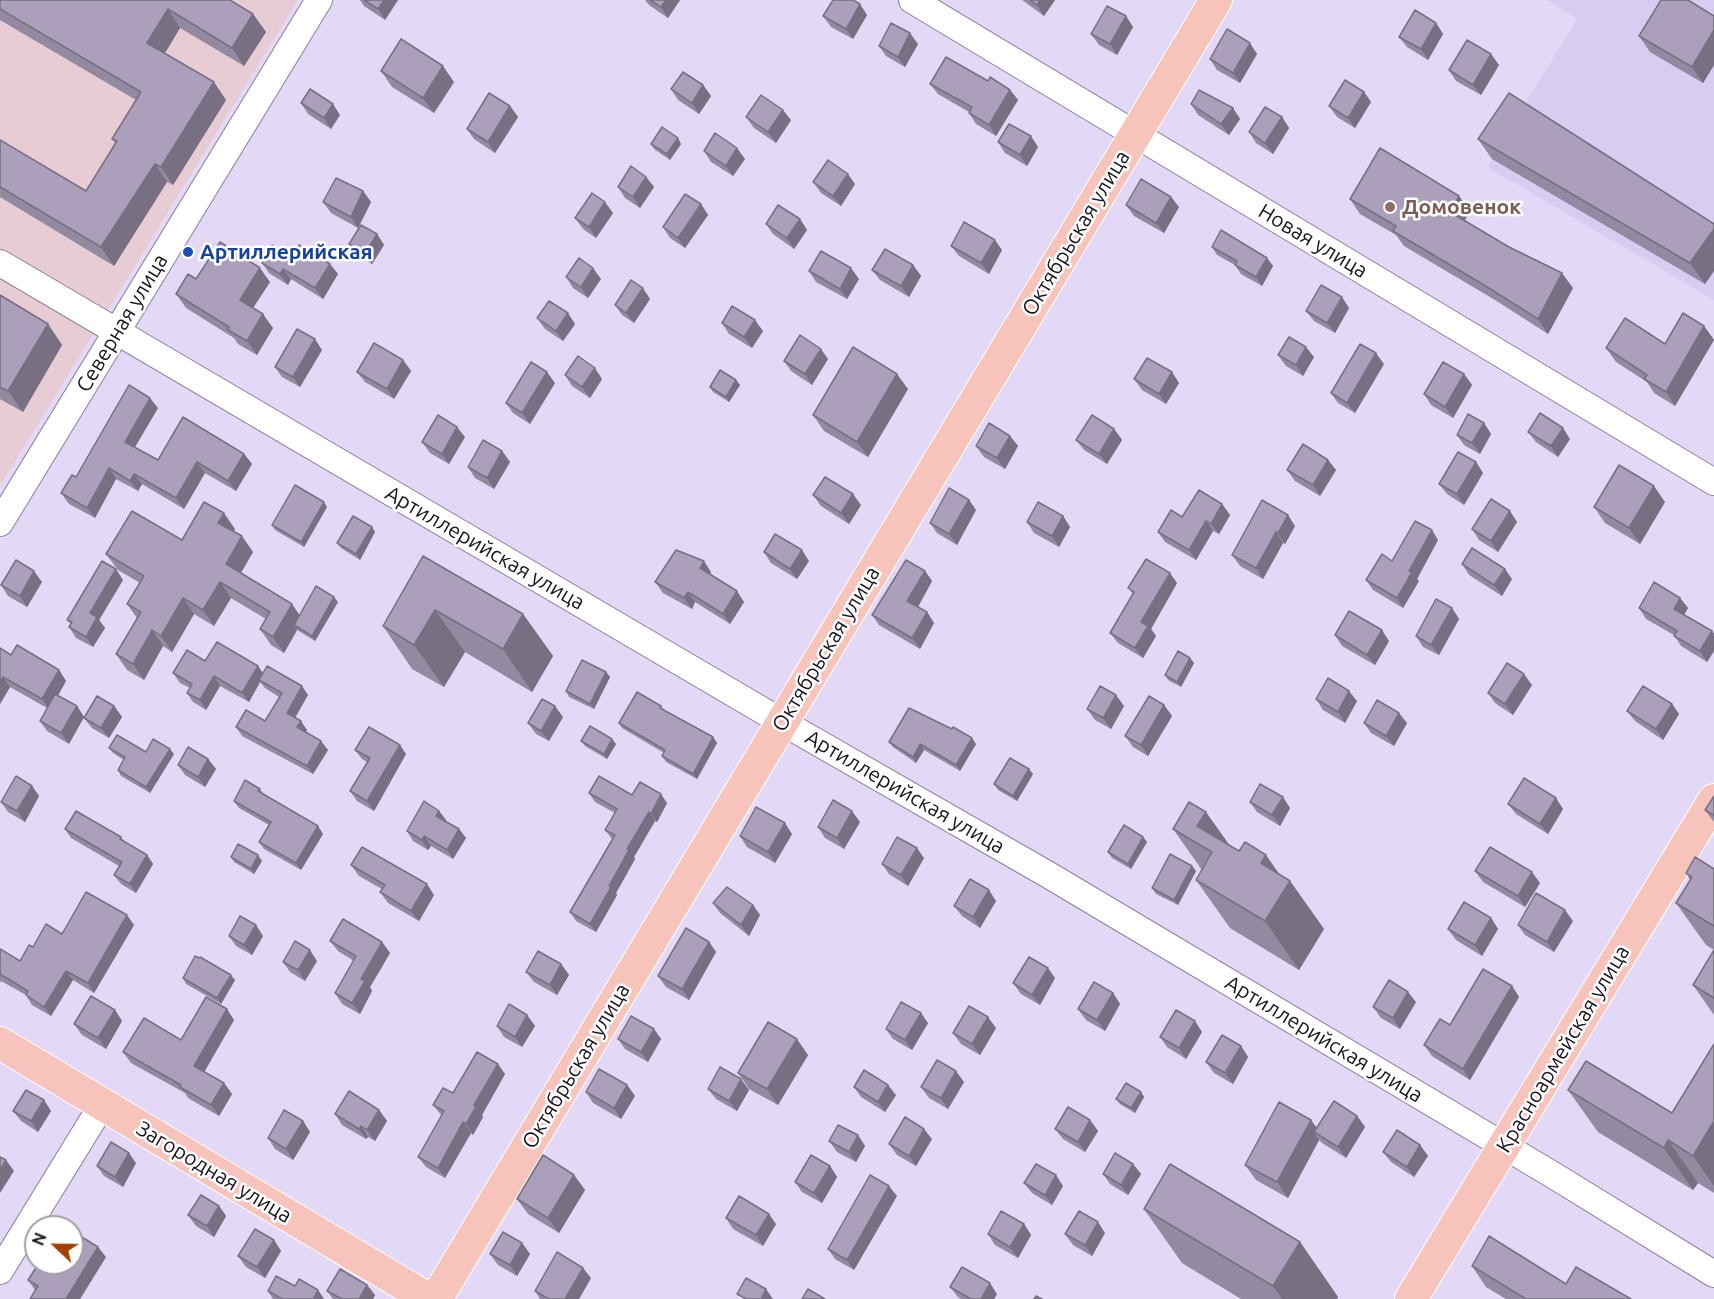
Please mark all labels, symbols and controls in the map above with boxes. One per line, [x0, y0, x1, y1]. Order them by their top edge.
street label: Октябрьская улица [1017, 146, 1135, 320]
place label: Домовенок [1402, 194, 1521, 220]
street label: Новая улица [1254, 199, 1372, 283]
marker: Домовенок [1383, 200, 1397, 214]
place label: Артиллерийская [200, 239, 373, 265]
marker: Артиллерийская [181, 245, 195, 259]
street label: Северная улица [71, 249, 173, 397]
street label: Артиллерийская улица [381, 481, 589, 615]
street label: Октябрьская улица [767, 562, 885, 736]
street label: Артиллерийская улица [801, 725, 1009, 859]
street label: Красноармейская улица [1491, 941, 1635, 1157]
street label: Артиллерийская улица [1221, 970, 1427, 1108]
street label: Октябрьская улица [517, 979, 635, 1153]
street label: Загородная улица [132, 1116, 296, 1228]
north arrow [24, 1215, 84, 1275]
text: N [29, 1230, 50, 1248]

